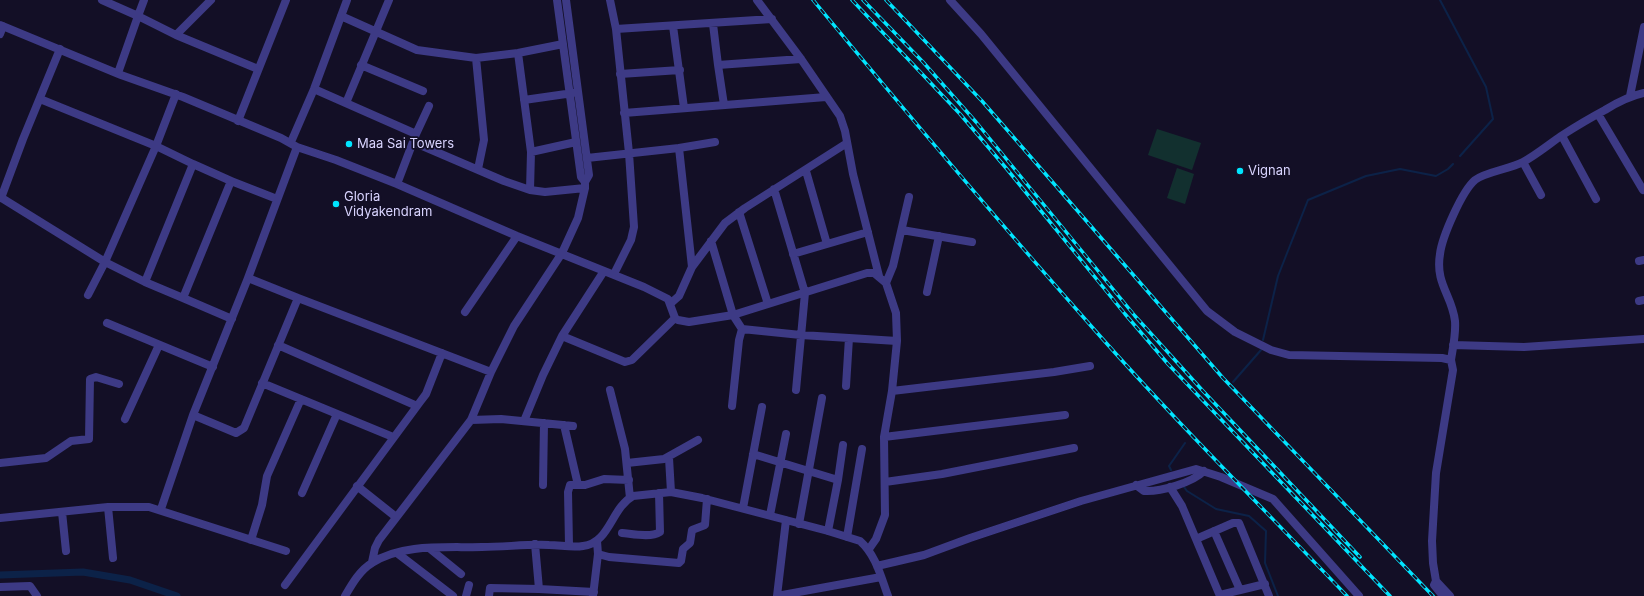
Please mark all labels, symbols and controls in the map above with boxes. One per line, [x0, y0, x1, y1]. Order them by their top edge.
place label: Maa Sai Towers [357, 136, 454, 152]
marker: Maa Sai Towers [344, 139, 354, 149]
place label: Vignan [1248, 163, 1291, 179]
marker: Vignan [1235, 166, 1245, 176]
place label: Gloria Vidyakendram [344, 189, 432, 220]
marker: Gloria Vidyakendram [331, 199, 341, 209]

